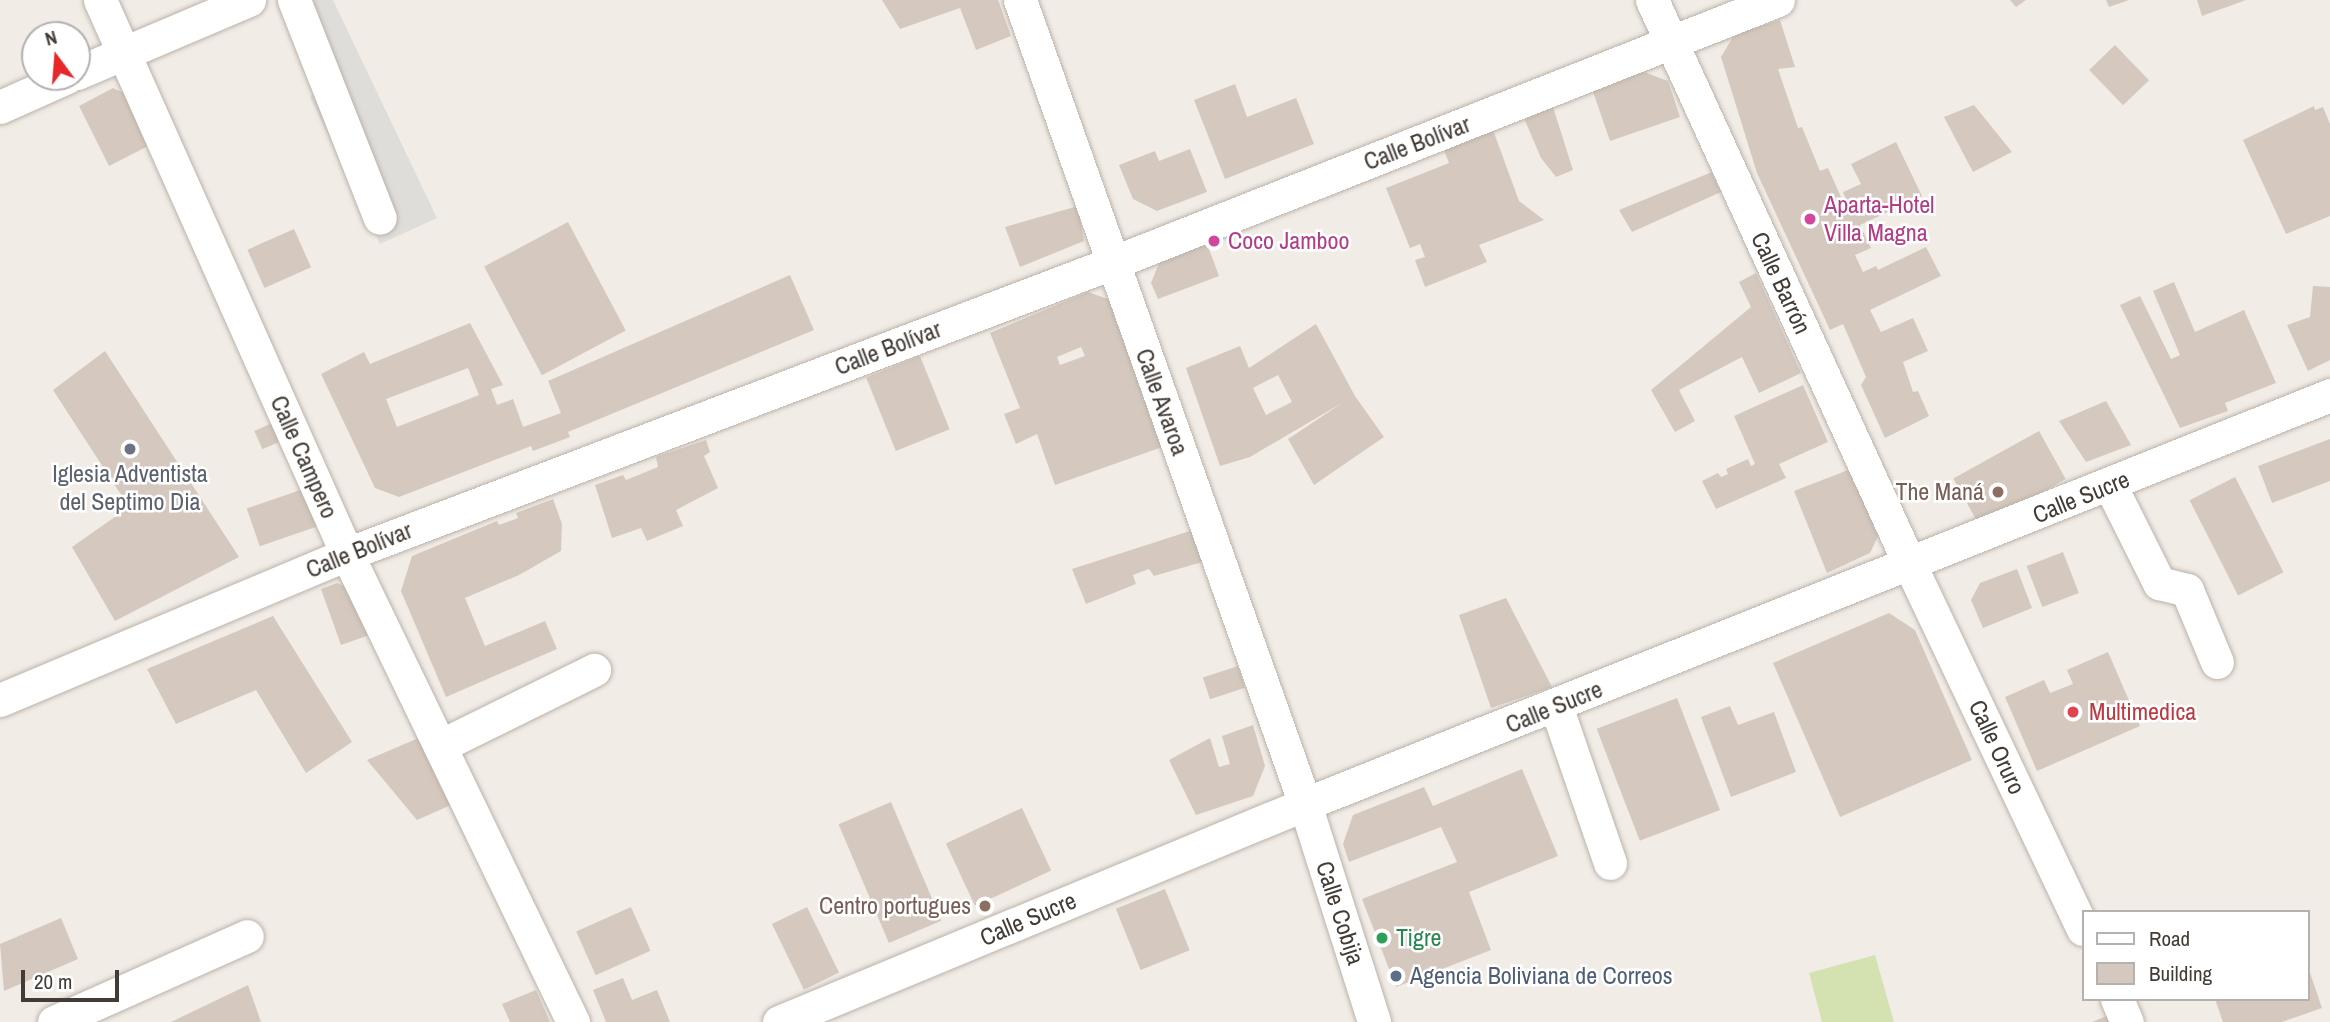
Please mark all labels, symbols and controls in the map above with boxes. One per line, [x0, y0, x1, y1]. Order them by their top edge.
north arrow [21, 21, 91, 91]
text: N [42, 24, 60, 52]
street label: Calle Bolívar [1360, 110, 1474, 176]
place label: Aparta-Hotel Villa Magna [1824, 191, 1934, 247]
marker: Aparta-Hotel Villa Magna [1802, 211, 1818, 227]
place label: Coco Jamboo [1228, 227, 1349, 255]
street label: Calle Barrón [1745, 227, 1817, 339]
marker: Coco Jamboo [1206, 233, 1222, 249]
street label: Calle Bolívar [831, 315, 945, 381]
street label: Calle Avaroa [1129, 344, 1195, 460]
street label: Calle Campero [264, 391, 344, 523]
marker: Iglesia Adventista del Septimo Dia [122, 441, 138, 457]
place label: Iglesia Adventista del Septimo Dia [52, 460, 208, 516]
street label: Calle Sucre [2028, 465, 2134, 529]
place label: The Maná [1895, 478, 1984, 506]
marker: The Maná [1990, 484, 2006, 500]
street label: Calle Bolívar [302, 516, 416, 584]
street label: Calle Sucre [1501, 675, 1607, 739]
street label: Calle Oruro [1963, 695, 2031, 799]
place label: Multimedica [2089, 698, 2196, 726]
marker: Multimedica [2063, 702, 2083, 722]
street label: Calle Cobija [1310, 858, 1370, 968]
street label: Calle Sucre [976, 886, 1080, 952]
place label: Centro portugues [819, 892, 971, 920]
marker: Centro portugues [977, 898, 993, 914]
legend [2082, 910, 2309, 1001]
place label: Tigre [1396, 924, 1442, 952]
text: Road [2149, 924, 2190, 953]
marker: Tigre [1374, 930, 1390, 946]
scale bar [24, 956, 122, 1000]
text: Building [2149, 959, 2212, 988]
place label: Agencia Boliviana de Correos [1410, 962, 1673, 990]
text: 20 m [34, 967, 72, 996]
marker: Agencia Boliviana de Correos [1388, 968, 1404, 984]

